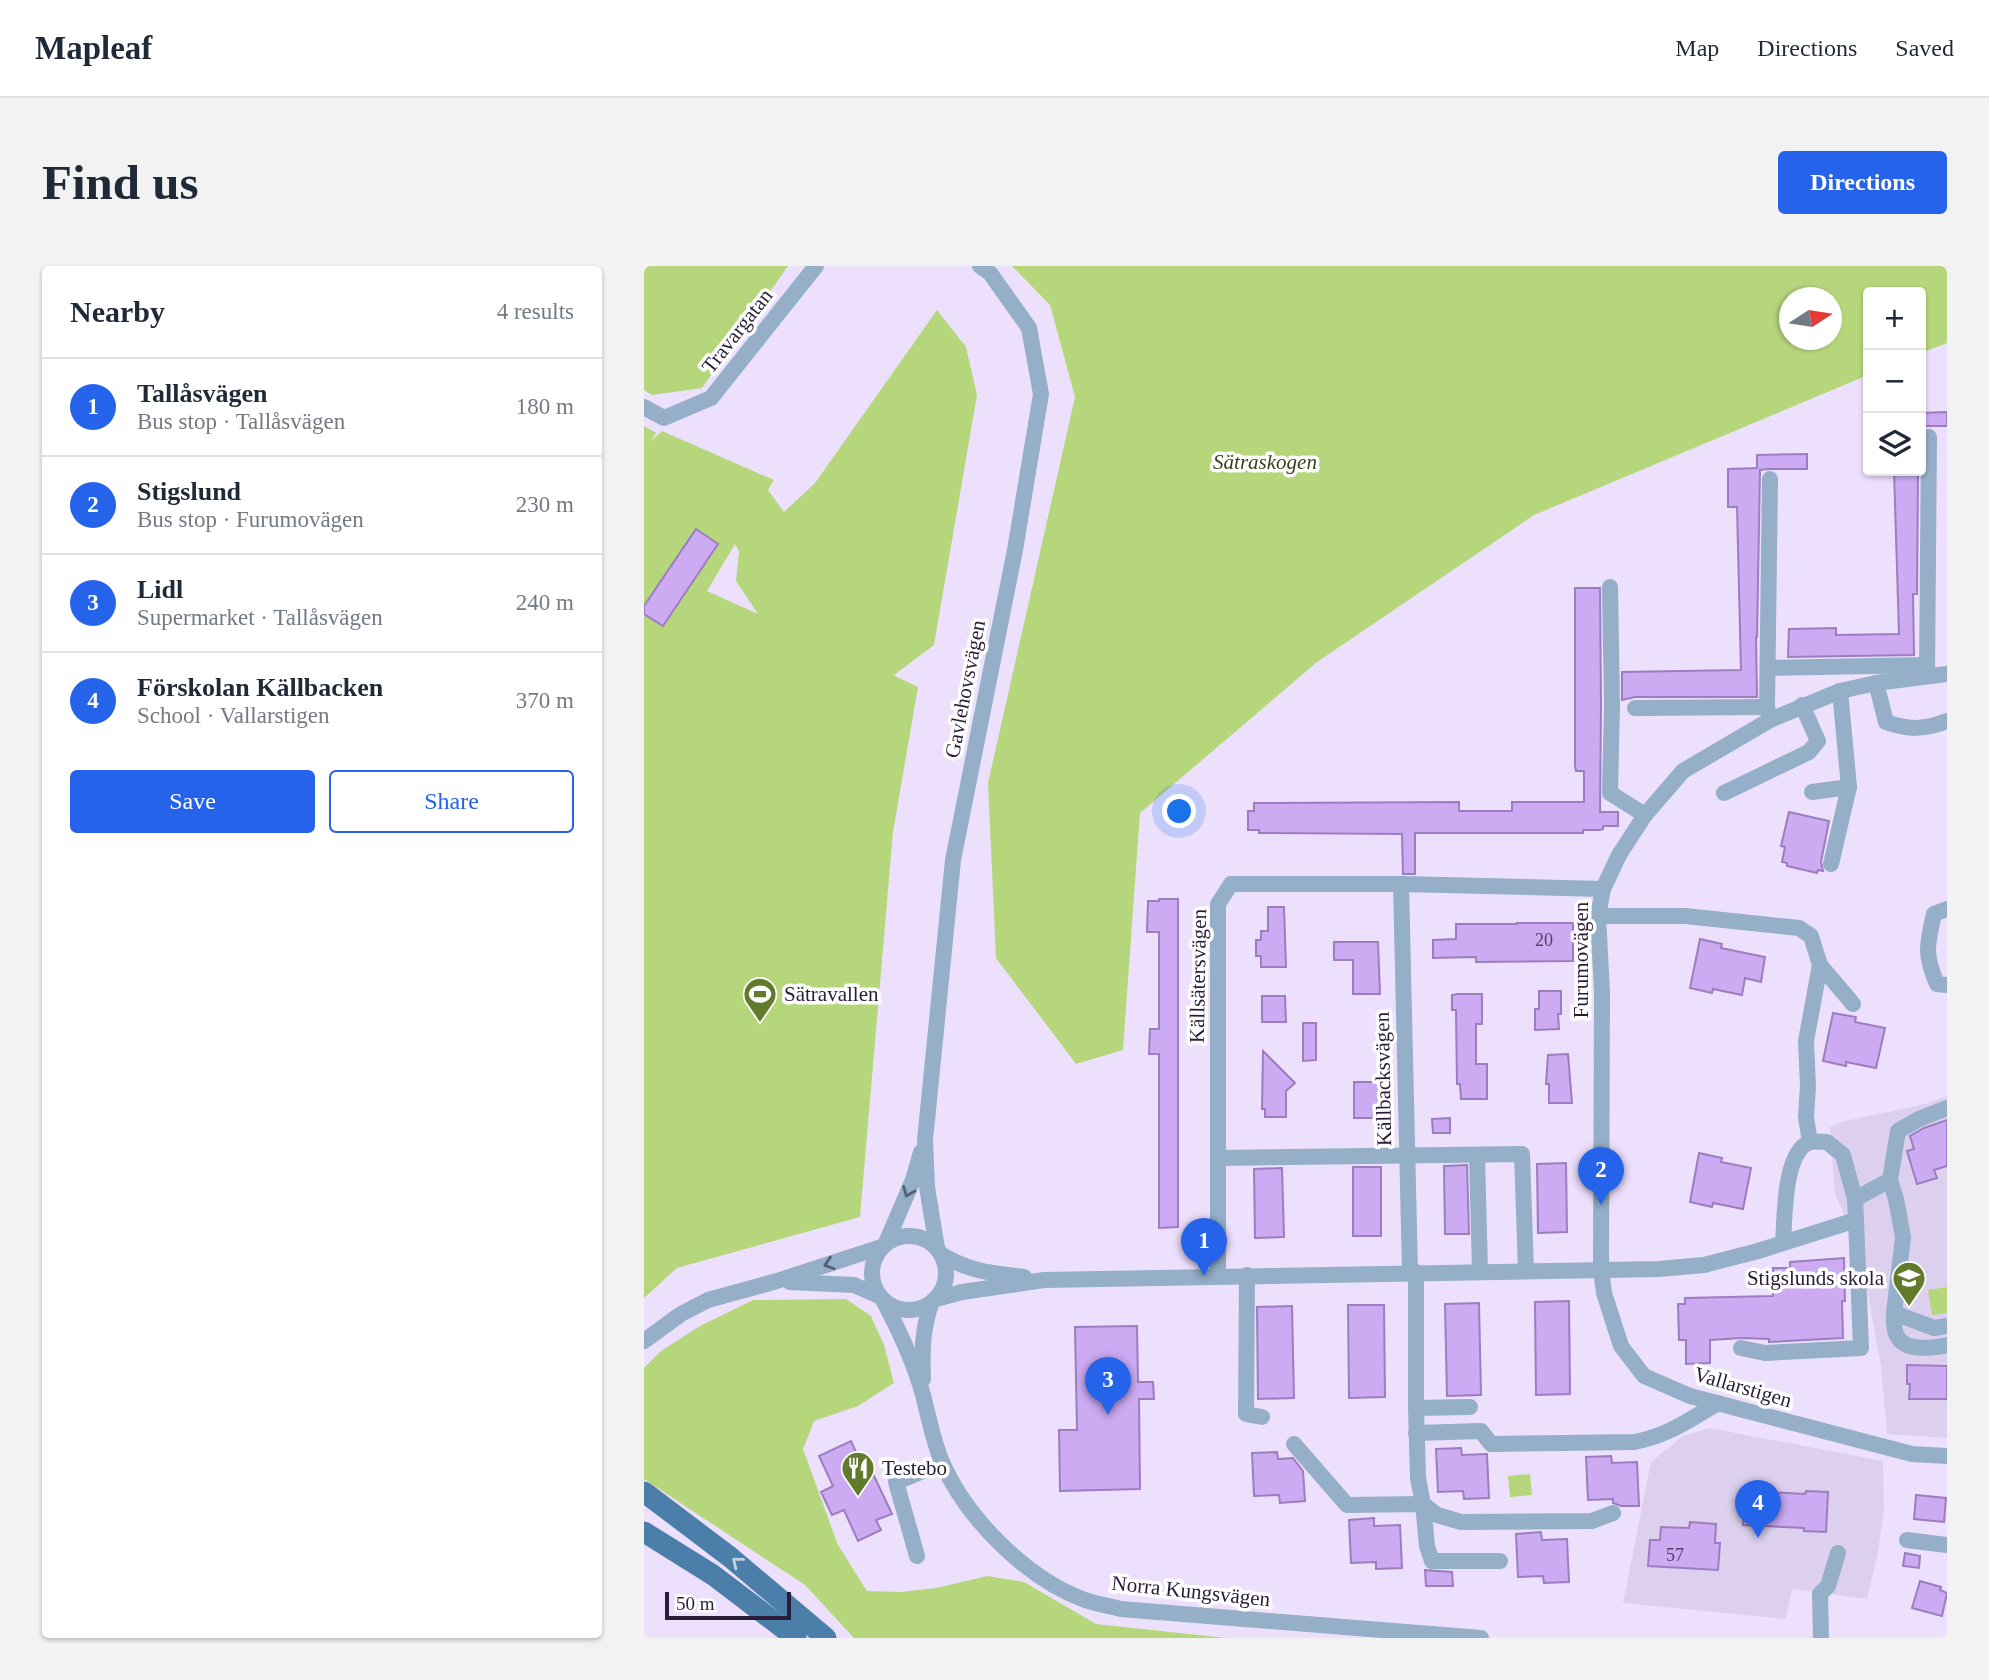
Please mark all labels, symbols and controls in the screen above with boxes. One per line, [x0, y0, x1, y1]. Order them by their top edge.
text: Mapleaf [35, 30, 152, 66]
text: Map [1675, 35, 1719, 61]
text: Directions [1757, 35, 1857, 61]
text: Saved [1895, 35, 1954, 61]
button: Directions [1778, 151, 1947, 214]
text: Find us [42, 155, 199, 210]
street label: Travargatan [697, 284, 778, 378]
north arrow [1779, 287, 1842, 350]
map controls [1863, 287, 1926, 476]
button: + [1863, 287, 1926, 350]
text: Nearby [70, 295, 165, 328]
text: 4 results [497, 299, 574, 324]
button: − [1863, 350, 1926, 413]
text: Tallåsvägen [137, 379, 268, 408]
text: 1 [87, 394, 99, 419]
text: 180 m [516, 394, 574, 419]
text: Bus stop · Tallåsvägen [137, 409, 345, 434]
button: layers [1863, 413, 1926, 476]
park label: Sätraskogen [1213, 450, 1317, 474]
text: Stigslund [137, 477, 241, 506]
text: 2 [87, 492, 99, 517]
text: 230 m [516, 492, 574, 517]
text: Bus stop · Furumovägen [137, 507, 364, 532]
text: Lidl [137, 575, 183, 604]
text: 3 [87, 590, 99, 615]
text: 240 m [516, 590, 574, 615]
text: Supermarket · Tallåsvägen [137, 605, 383, 630]
street label: Gavlehovsvägen [940, 618, 990, 760]
text: Förskolan Källbacken [137, 673, 383, 702]
text: 4 [87, 688, 99, 713]
text: 370 m [516, 688, 574, 713]
text: School · Vallarstigen [137, 703, 330, 728]
button: Save [70, 770, 315, 833]
button: Share [329, 770, 574, 833]
your location [1162, 794, 1196, 828]
street label: Furumovägen [1569, 901, 1593, 1018]
street label: Källsätersvägen [1185, 908, 1211, 1043]
house number: 20 [1535, 930, 1553, 950]
sports icon: Sätravallen [741, 975, 779, 1024]
place label: Sätravallen [784, 982, 879, 1006]
street label: Källbacksvägen [1370, 1011, 1396, 1146]
pin: 2 [1578, 1147, 1624, 1205]
one-way arrow [903, 1186, 917, 1198]
pin: 1 [1181, 1218, 1227, 1276]
one-way arrow [823, 1256, 836, 1270]
school or university icon: Stigslunds skola [1890, 1259, 1928, 1308]
place label: Stigslunds skola [1747, 1266, 1885, 1290]
pin: 3 [1085, 1357, 1131, 1415]
street label: Vallarstigen [1691, 1362, 1795, 1412]
restaurant icon: Testebo [839, 1449, 877, 1498]
place label: Testebo [882, 1456, 947, 1480]
pin: 4 [1735, 1480, 1781, 1538]
house number: 57 [1666, 1545, 1684, 1565]
one-way arrow [732, 1558, 744, 1571]
street label: Norra Kungsvägen [1111, 1571, 1272, 1611]
scale bar [665, 1589, 791, 1621]
text: 50 m [676, 1593, 715, 1614]

